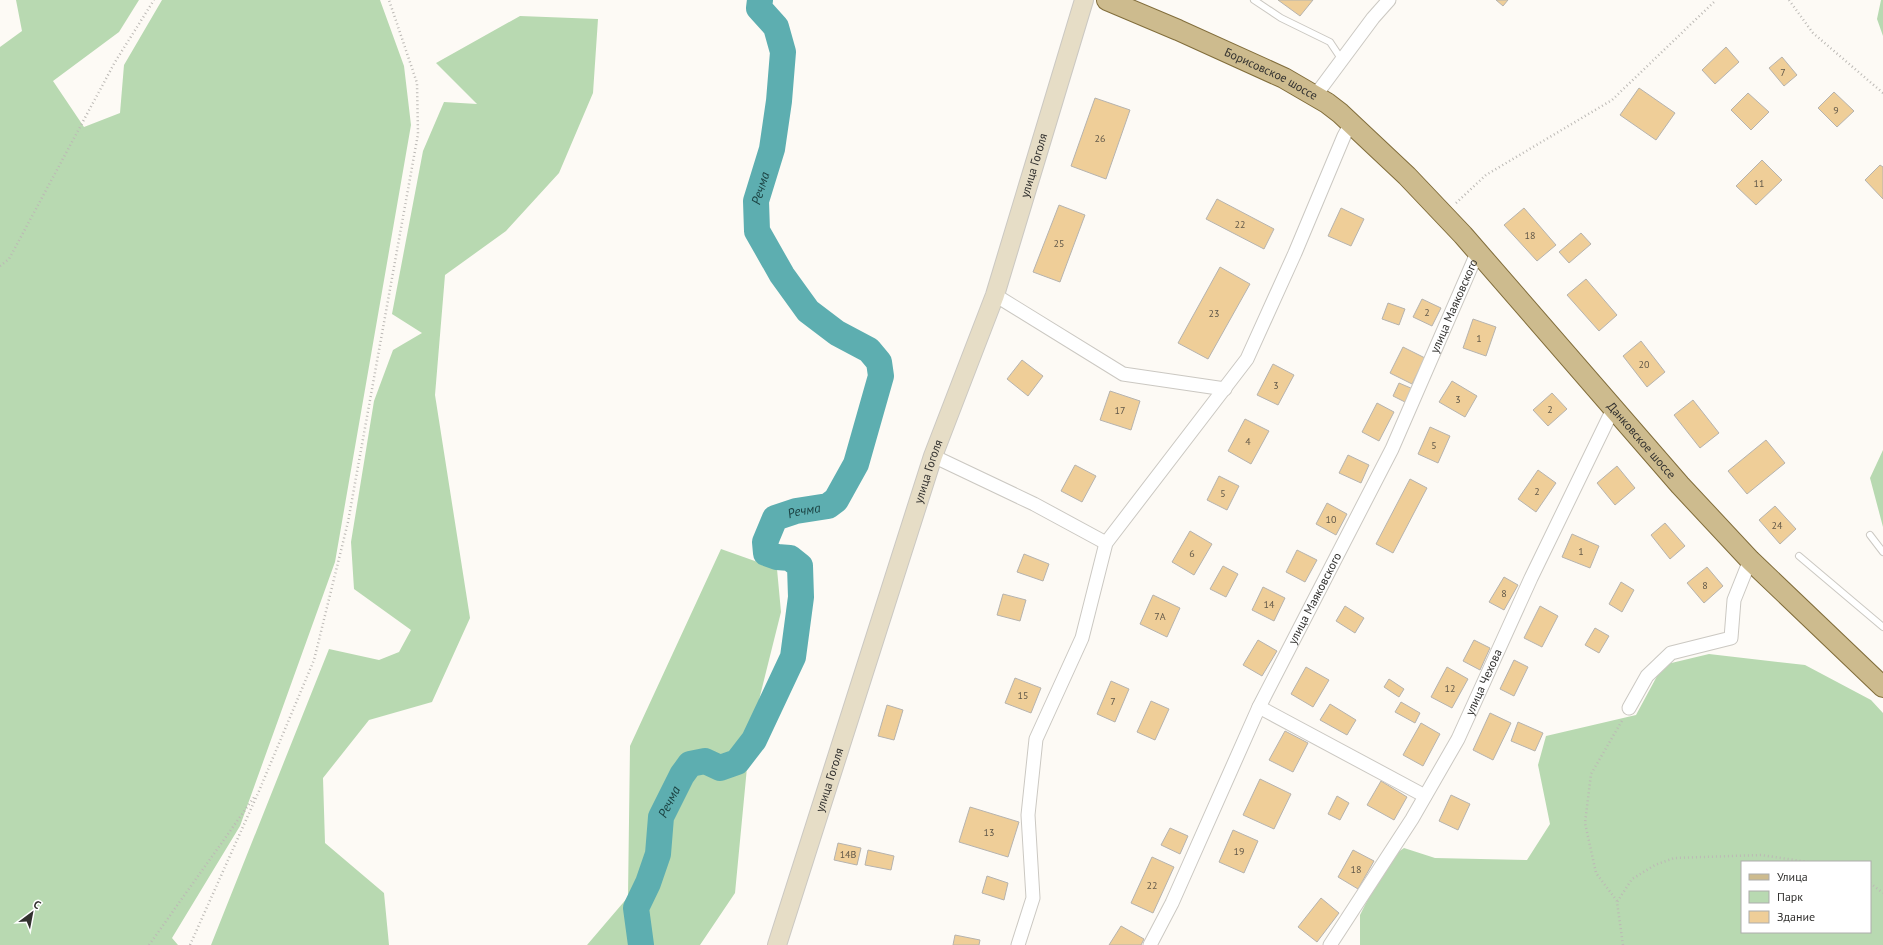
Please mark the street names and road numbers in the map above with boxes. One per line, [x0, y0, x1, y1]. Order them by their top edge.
street label: Борисовское шоссе [1222, 44, 1321, 103]
street label: улица Гоголя [1017, 131, 1050, 199]
street label: улица Маяковского [1427, 256, 1481, 355]
street label: Данковское шоссе [1604, 399, 1679, 482]
street label: улица Гоголя [910, 437, 946, 505]
street label: улица Маяковского [1285, 550, 1344, 647]
street label: улица Чехова [1462, 646, 1505, 718]
street label: улица Гоголя [812, 746, 846, 814]

